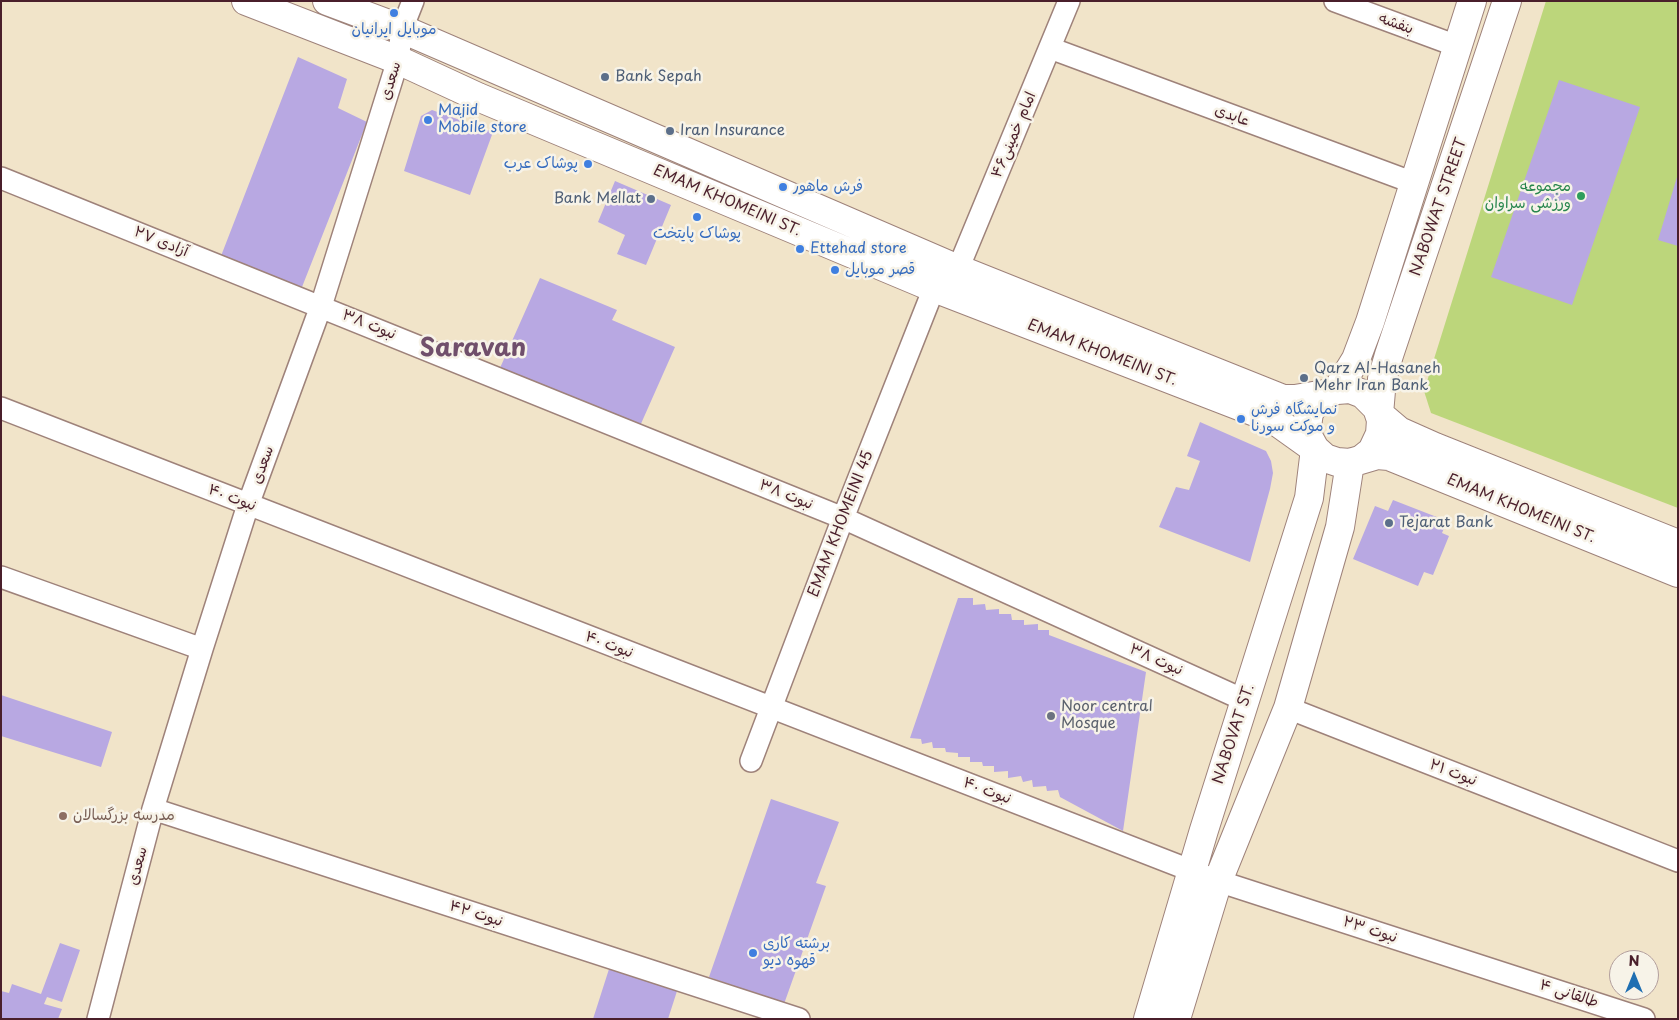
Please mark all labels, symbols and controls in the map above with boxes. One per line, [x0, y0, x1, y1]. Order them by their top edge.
marker: موبایل ایرانیان [388, 7, 400, 19]
street label: بنفشه [1376, 9, 1416, 39]
place label: موبایل ایرانیان [351, 21, 437, 39]
street label: سعدی [377, 60, 405, 102]
place label: Bank Sepah [615, 68, 702, 86]
marker: Bank Sepah [599, 71, 611, 83]
street label: امام خمینی۴۶ [988, 89, 1040, 181]
street label: عابدی [1212, 101, 1252, 131]
place label: Majid Mobile store [438, 102, 527, 137]
marker: Majid Mobile store [422, 114, 434, 126]
place label: Iran Insurance [680, 122, 785, 140]
marker: Iran Insurance [664, 125, 676, 137]
street label: NABOWAT STREET [1407, 136, 1471, 278]
place label: پوشاک عرب [504, 155, 578, 173]
marker: پوشاک عرب [582, 158, 594, 170]
street label: EMAM KHOMEINI ST. [650, 162, 804, 240]
place label: فرش ماهور [793, 178, 863, 196]
place label: مجموعه ورزشی سراوان [1485, 178, 1571, 213]
marker: فرش ماهور [777, 181, 789, 193]
place label: Bank Mellat [554, 190, 641, 208]
marker: مجموعه ورزشی سراوان [1575, 190, 1587, 202]
marker: Bank Mellat [645, 193, 657, 205]
marker: پوشاک پایتخت [691, 211, 703, 223]
street label: آزادی ۲۷ [131, 223, 191, 261]
place label: پوشاک پایتخت [653, 225, 741, 243]
place label: Ettehad store [810, 240, 907, 258]
marker: Ettehad store [794, 243, 806, 255]
place label: قصر موبایل [845, 261, 915, 279]
marker: قصر موبایل [829, 264, 841, 276]
street label: نبوت ۳۸ [339, 306, 399, 344]
street label: EMAM KHOMEINI ST. [1025, 316, 1179, 390]
district label: Saravan [420, 334, 526, 364]
place label: Qarz Al-Hasaneh Mehr Iran Bank [1314, 360, 1441, 395]
marker: Qarz Al-Hasaneh Mehr Iran Bank [1298, 372, 1310, 384]
place label: نمایشگاه فرش و موکت سورنا [1251, 401, 1337, 436]
marker: نمایشگاه فرش و موکت سورنا [1235, 413, 1247, 425]
street label: سعدی [248, 444, 278, 486]
street label: EMAM KHOMEINI 45 [805, 448, 877, 600]
street label: EMAM KHOMEINI ST. [1444, 471, 1598, 547]
street label: نبوت ۳۸ [756, 476, 816, 514]
street label: نبوت ۴۰ [205, 481, 259, 515]
place label: Tejarat Bank [1399, 514, 1493, 532]
marker: Tejarat Bank [1383, 517, 1395, 529]
street label: نبوت ۴۰ [582, 628, 636, 662]
street label: نبوت ۳۸ [1127, 640, 1185, 680]
street label: NABOVAT ST. [1209, 682, 1259, 786]
place label: Noor central Mosque [1061, 698, 1153, 733]
marker: Noor central Mosque [1045, 710, 1057, 722]
street label: نبوت ۲۱ [1427, 756, 1479, 790]
street label: نبوت ۴۰ [960, 774, 1014, 808]
place label: مدرسه بزرگسالان [73, 807, 175, 825]
marker: مدرسه بزرگسالان [57, 810, 69, 822]
street label: سعدی [124, 845, 152, 887]
street label: نبوت ۴۲ [447, 897, 505, 931]
street label: نبوت ۲۳ [1341, 913, 1399, 947]
place label: برشته کاری قهوه دیو [763, 935, 830, 970]
marker: برشته کاری قهوه دیو [747, 947, 759, 959]
north arrow [1609, 950, 1659, 1000]
text: N [1628, 950, 1640, 971]
street label: طالقانی ۴ [1537, 976, 1601, 1012]

